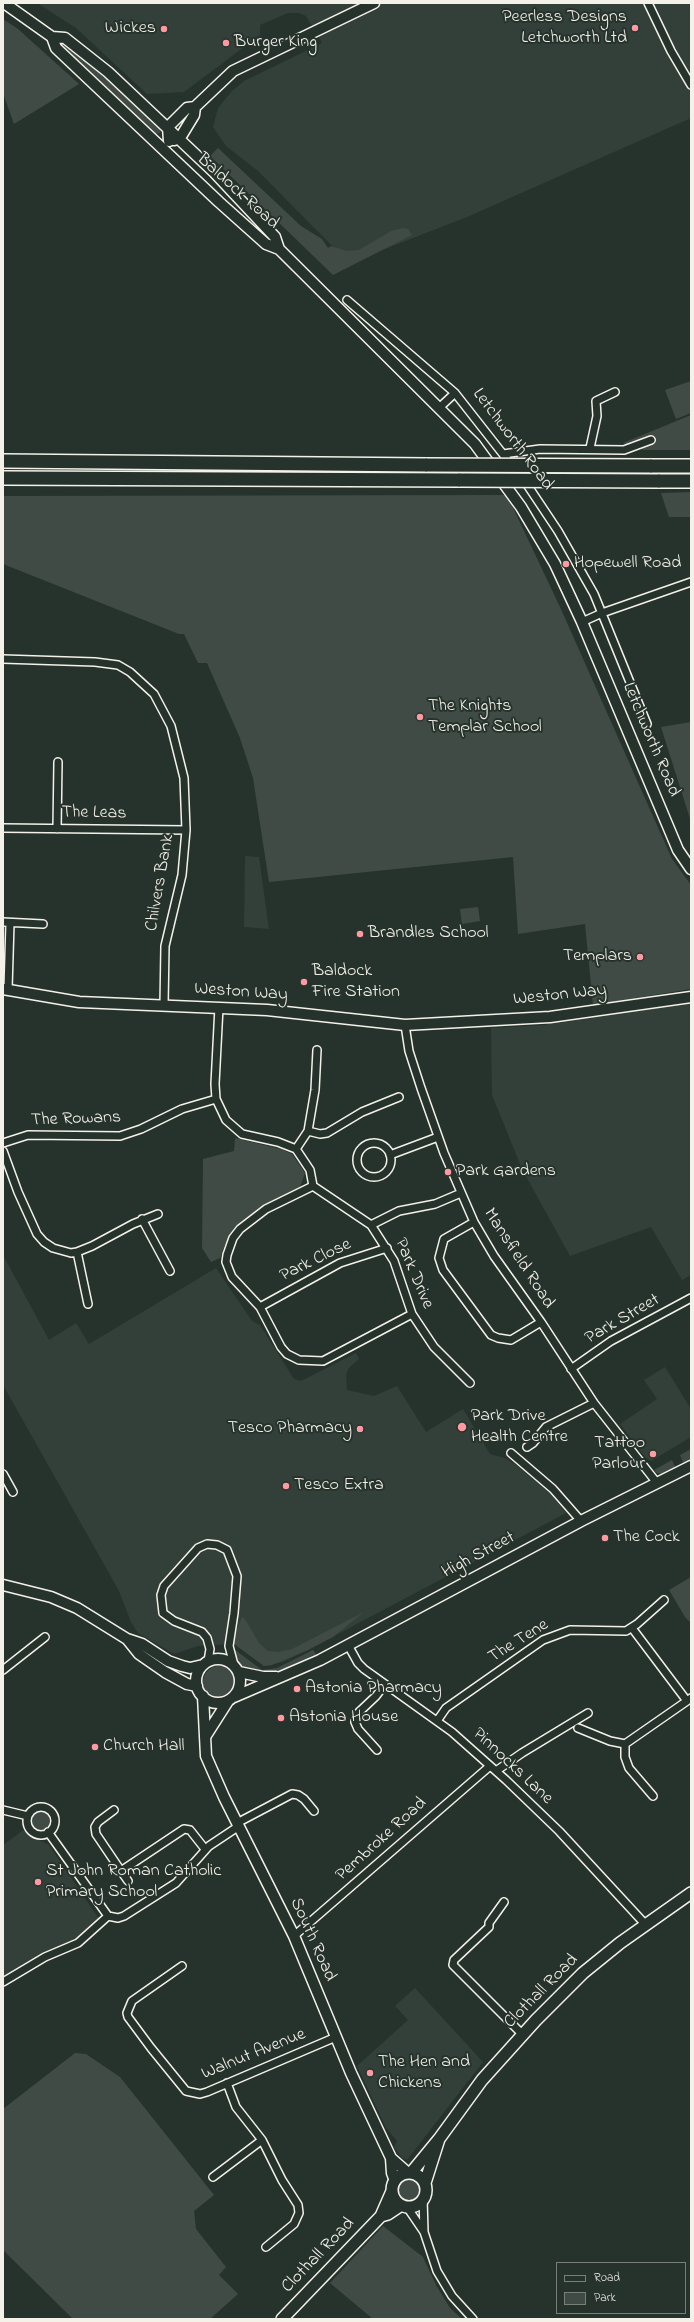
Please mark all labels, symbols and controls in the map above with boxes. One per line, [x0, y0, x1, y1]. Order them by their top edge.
place label: Peerless Designs Letchworth Ltd [502, 7, 627, 50]
place label: Wickes [105, 18, 156, 40]
marker: Peerless Designs Letchworth Ltd [630, 23, 640, 33]
marker: Wickes [159, 24, 169, 34]
place label: Burger King [234, 32, 317, 54]
marker: Burger King [221, 38, 231, 48]
street label: Baldock Road [191, 149, 283, 235]
street label: Letchworth Road [467, 385, 557, 495]
place label: Hopewell Road [574, 553, 681, 575]
marker: Hopewell Road [561, 559, 571, 569]
street label: Letchworth Road [616, 680, 684, 800]
place label: The Knights Templar School [428, 696, 542, 738]
marker: The Knights Templar School [415, 712, 425, 722]
street label: The Leas [61, 803, 127, 825]
street label: Chilvers Bank [142, 833, 180, 933]
place label: Brandles School [368, 923, 488, 945]
marker: Brandles School [355, 929, 365, 939]
place label: Templars [563, 946, 632, 968]
marker: Templars [635, 952, 645, 962]
place label: Baldock Fire Station [312, 961, 400, 1004]
marker: Baldock Fire Station [299, 977, 309, 987]
street label: Weston Way [194, 979, 288, 1007]
street label: Weston Way [512, 980, 608, 1012]
street label: The Rowans [30, 1108, 122, 1132]
place label: Park Gardens [456, 1161, 556, 1183]
marker: Park Gardens [443, 1167, 453, 1177]
street label: Mansfield Road [478, 1205, 558, 1313]
street label: Park Close [277, 1235, 355, 1287]
street label: Park Drive [388, 1235, 438, 1313]
street label: Park Street [582, 1290, 664, 1350]
place label: Park Drive Health Centre [471, 1406, 568, 1448]
place label: Tesco Pharmacy [228, 1418, 352, 1440]
marker: Park Drive Health Centre [456, 1421, 468, 1433]
marker: Tesco Pharmacy [355, 1424, 365, 1434]
place label: Tattoo Parlour [592, 1433, 645, 1476]
marker: Tattoo Parlour [648, 1449, 658, 1459]
place label: Tesco Extra [294, 1475, 384, 1497]
marker: Tesco Extra [281, 1481, 291, 1491]
place label: The Cock [613, 1527, 680, 1549]
street label: High Street [439, 1528, 519, 1584]
marker: The Cock [600, 1533, 610, 1543]
street label: The Tene [485, 1615, 553, 1669]
place label: Astonia Pharmacy [305, 1678, 442, 1700]
marker: Astonia Pharmacy [292, 1684, 302, 1694]
place label: Astonia House [289, 1707, 398, 1729]
marker: Astonia House [276, 1713, 286, 1723]
street label: Pinnocks Lane [467, 1724, 557, 1810]
place label: Church Hall [103, 1736, 185, 1758]
marker: Church Hall [90, 1742, 100, 1752]
street label: Pembroke Road [332, 1794, 432, 1886]
place label: St John Roman Catholic Primary School [46, 1861, 221, 1904]
marker: St John Roman Catholic Primary School [33, 1877, 43, 1887]
street label: South Road [284, 1895, 340, 1985]
street label: Clothall Road [500, 1950, 584, 2034]
street label: Walnut Avenue [199, 2024, 309, 2086]
place label: The Hen and Chickens [378, 2052, 470, 2094]
marker: The Hen and Chickens [365, 2068, 375, 2078]
street label: Clothall Road [278, 2214, 360, 2298]
legend [556, 2262, 686, 2314]
text: Road [594, 2269, 620, 2287]
text: Park [594, 2289, 616, 2307]

